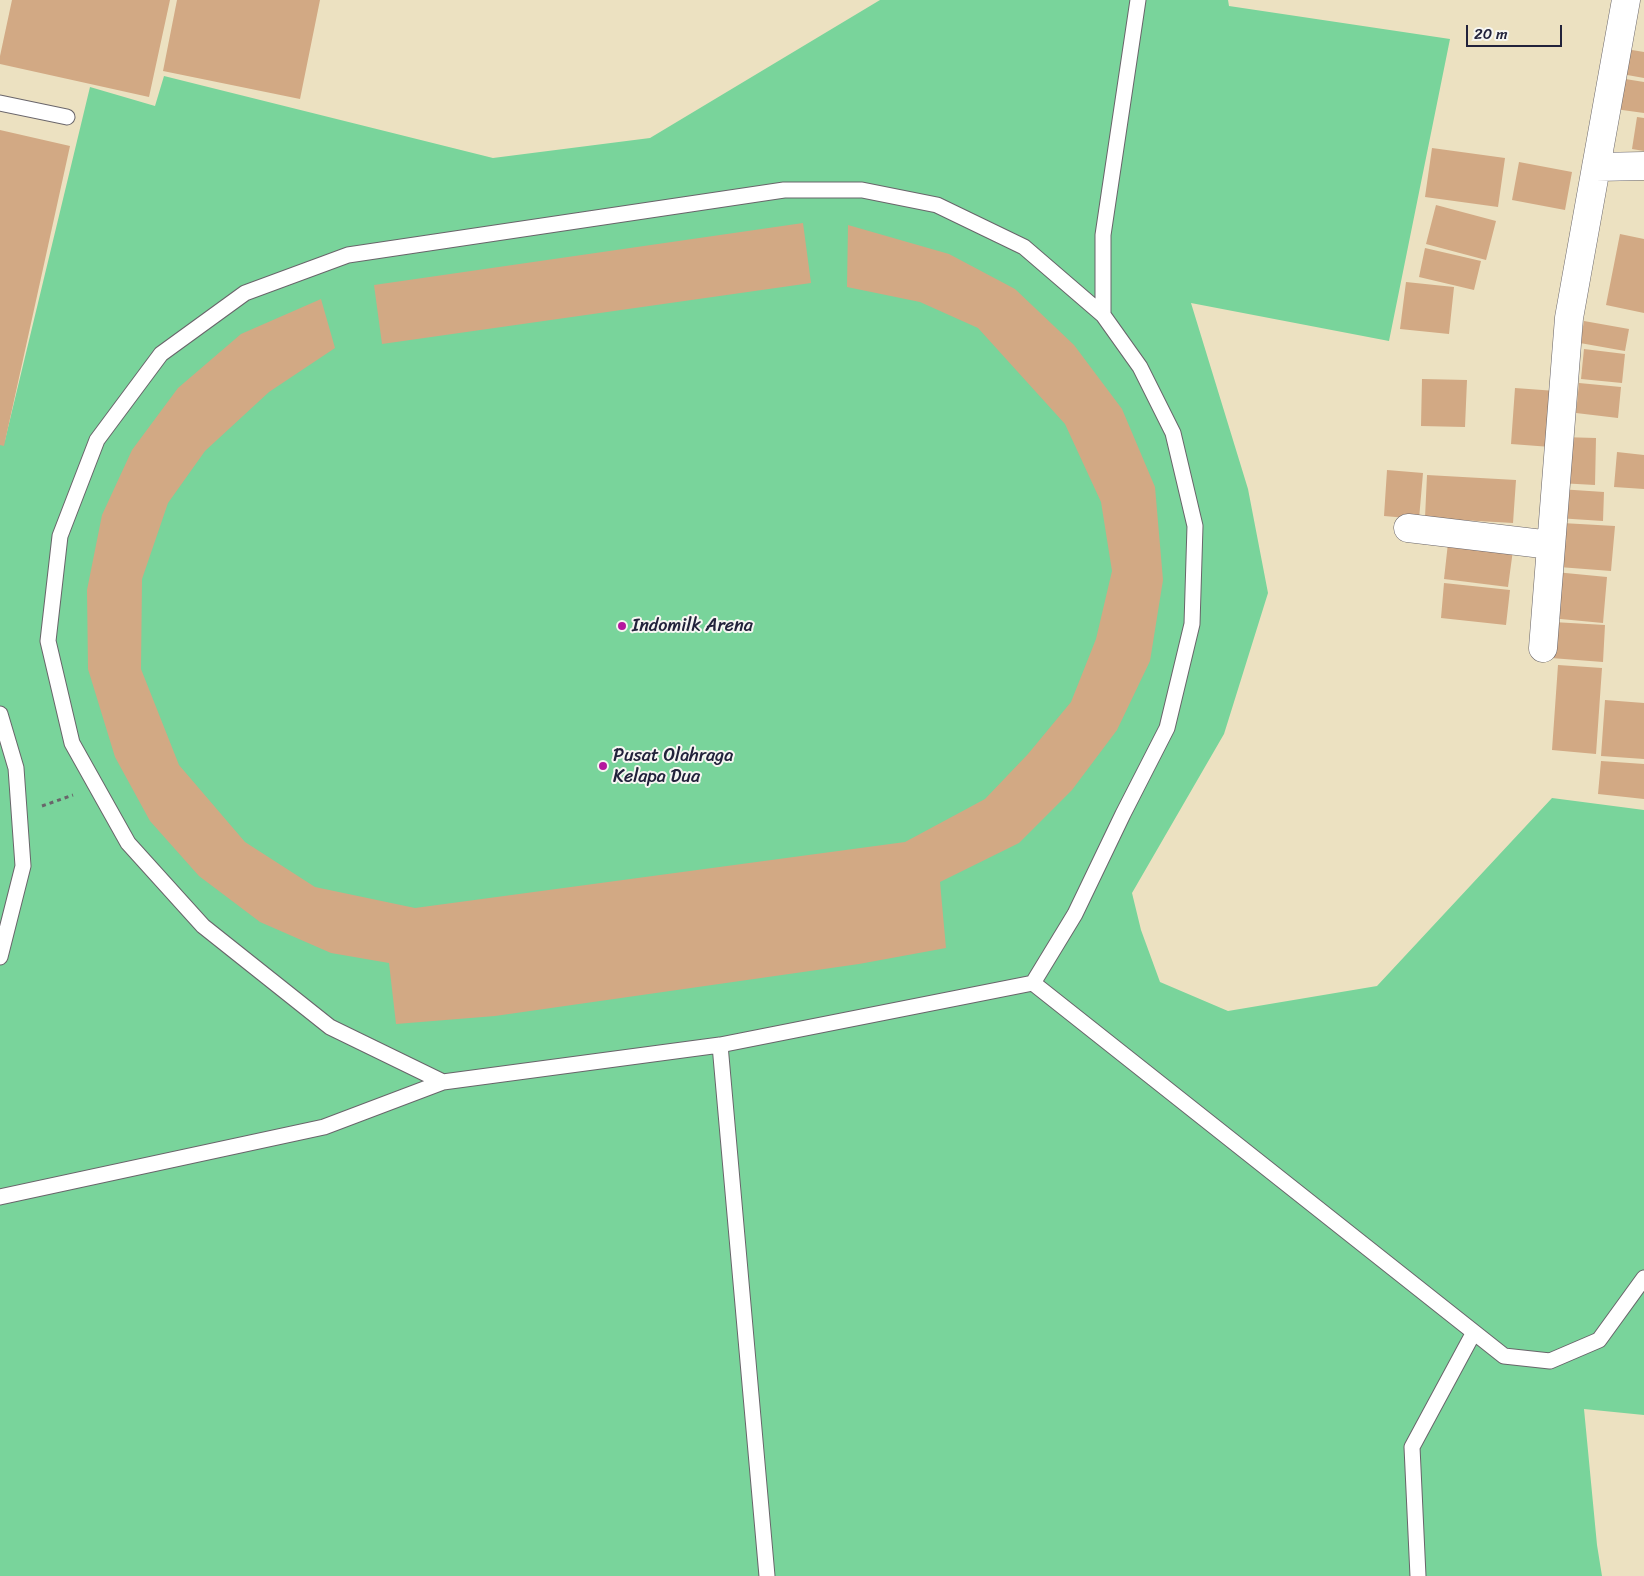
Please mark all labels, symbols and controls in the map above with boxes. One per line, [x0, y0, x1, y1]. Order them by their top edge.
scale bar [1469, 15, 1565, 47]
text: 20 m [1474, 21, 1508, 47]
place label: Indomilk Arena [632, 615, 753, 637]
marker: Indomilk Arena [616, 620, 628, 632]
place label: Pusat Olahraga Kelapa Dua [613, 745, 733, 788]
marker: Pusat Olahraga Kelapa Dua [597, 760, 609, 772]

